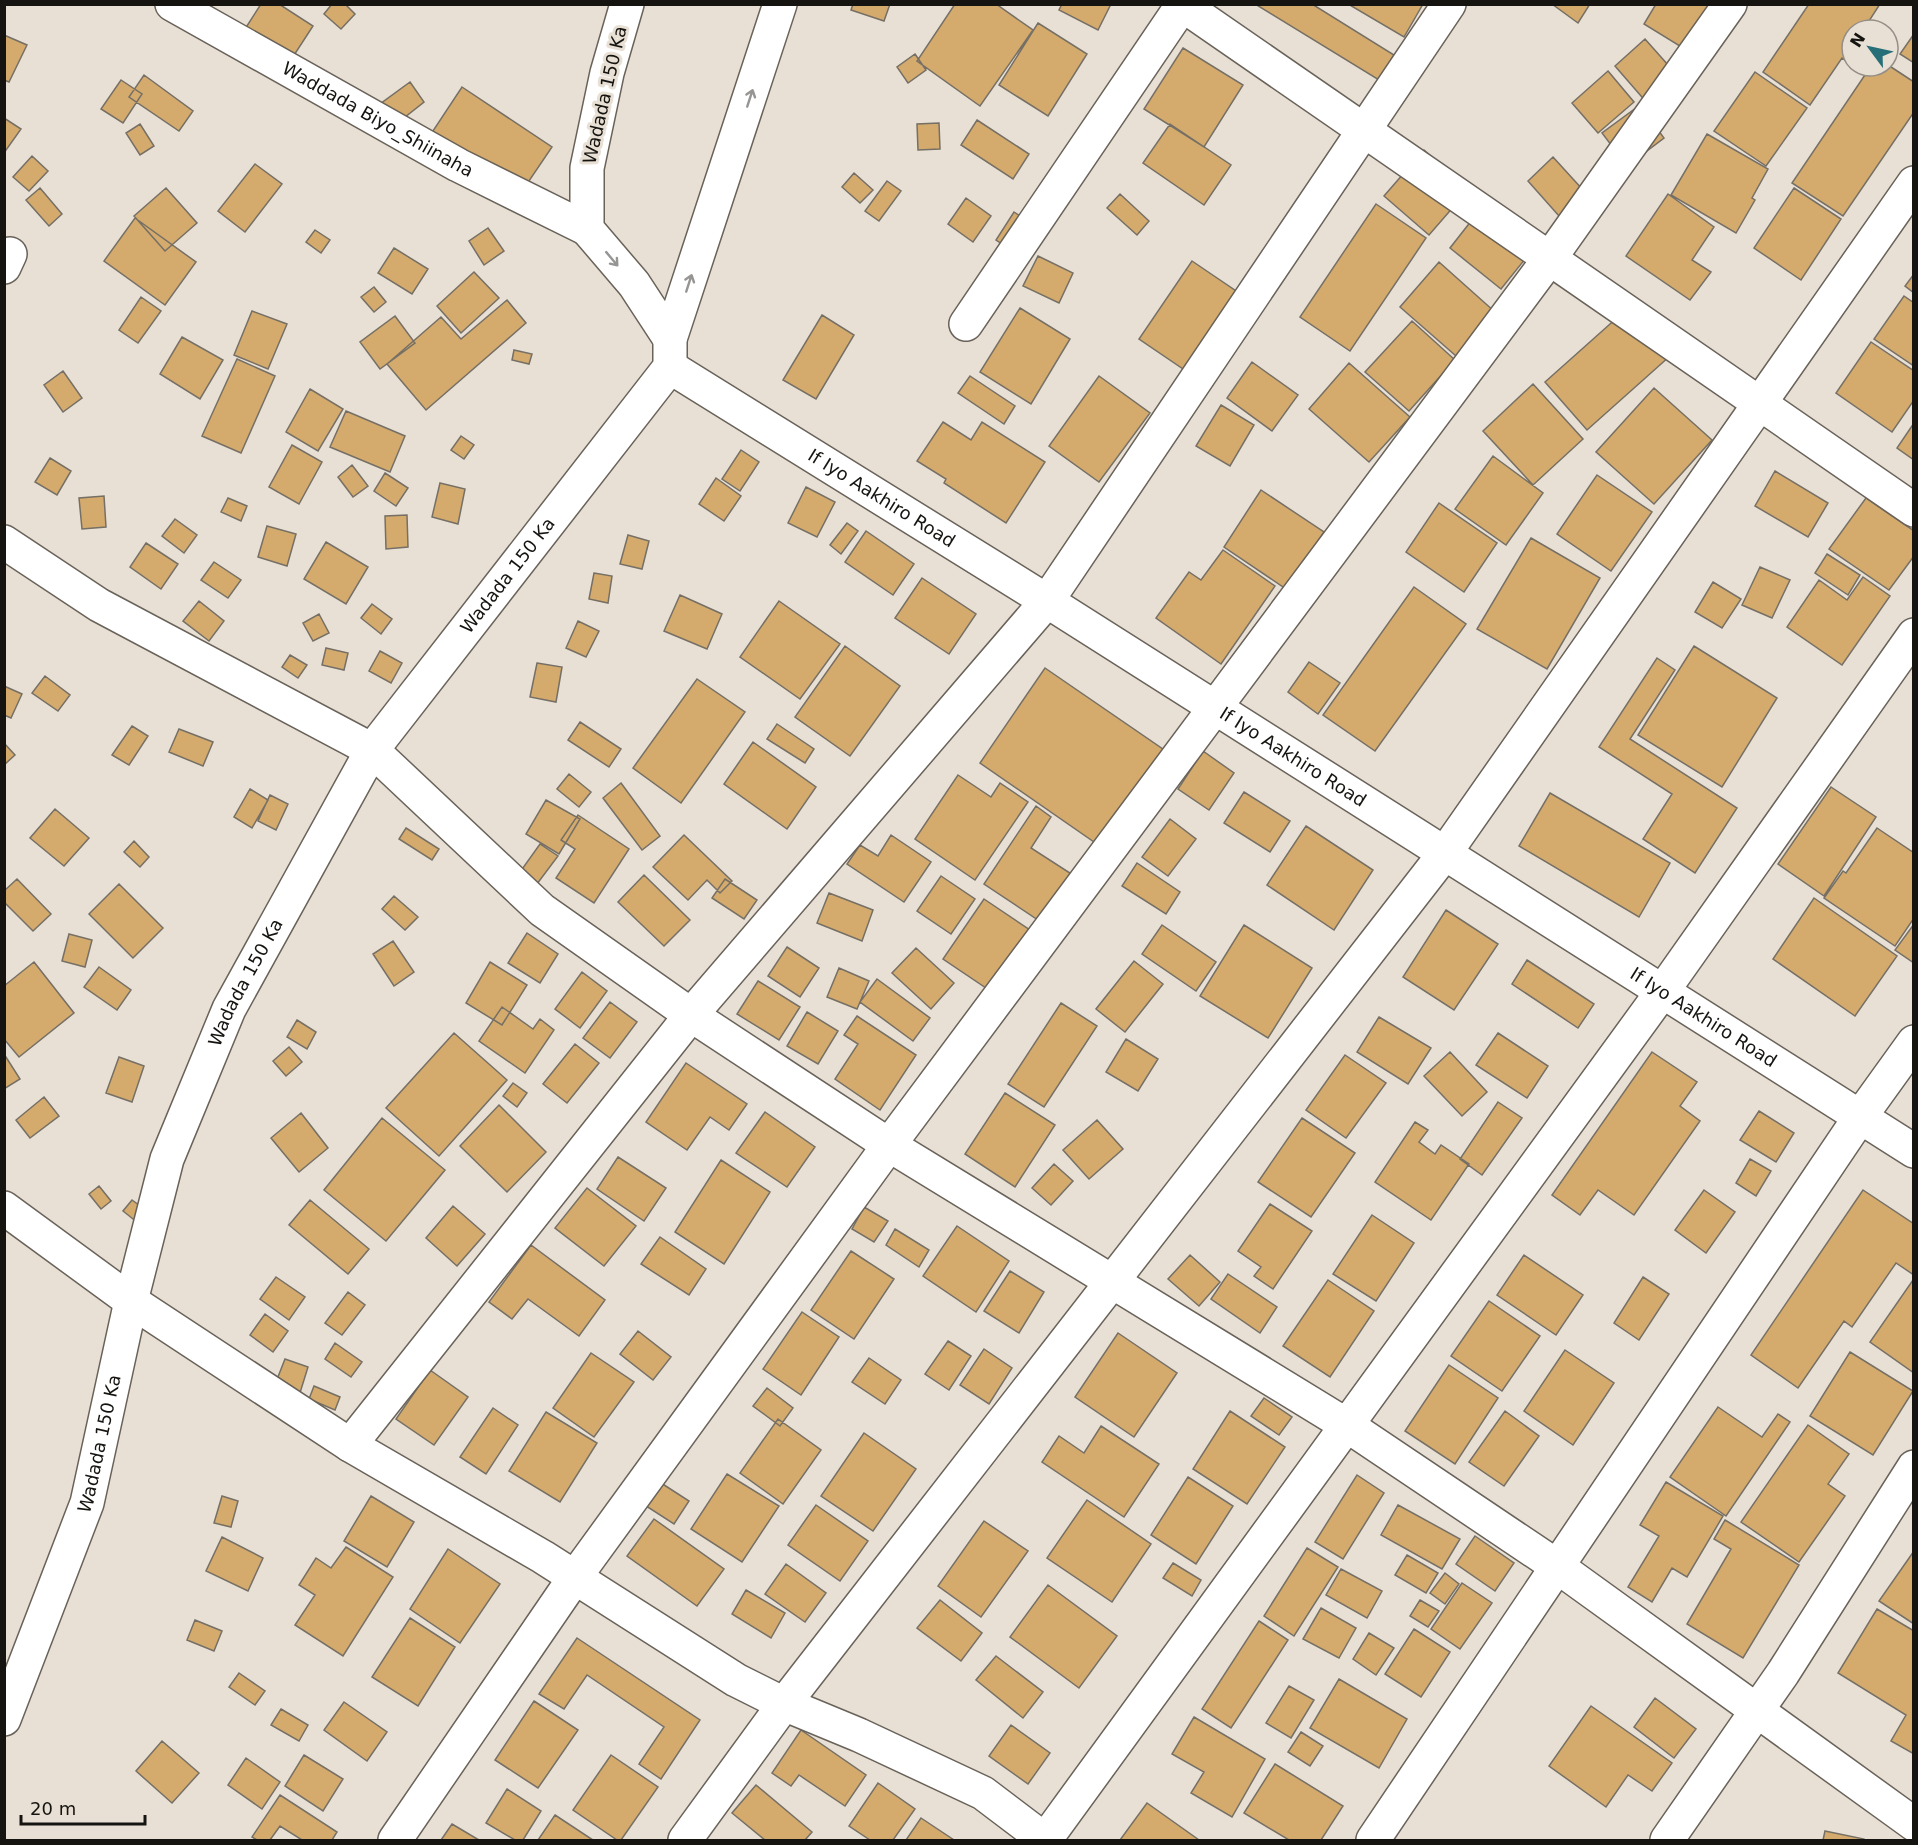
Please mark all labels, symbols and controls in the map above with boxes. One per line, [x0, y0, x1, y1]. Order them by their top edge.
north arrow [1840, 18, 1900, 78]
street label: Wadada 150 Ka [578, 24, 631, 166]
text: N [1846, 29, 1869, 51]
street label: Waddada Biyo_Shiinaha [279, 57, 477, 181]
one-way arrow [745, 89, 756, 108]
one-way arrow [605, 251, 619, 266]
one-way arrow [684, 274, 695, 293]
street label: If Iyo Aakhiro Road [804, 444, 959, 551]
street label: Wadada 150 Ka [456, 513, 559, 637]
street label: If Iyo Aakhiro Road [1216, 702, 1370, 811]
street label: Wadada 150 Ka [204, 915, 287, 1049]
street label: If Iyo Aakhiro Road [1627, 963, 1781, 1071]
street label: Wadada 150 Ka [73, 1373, 125, 1516]
scale bar [21, 1788, 146, 1826]
text: 20 m [30, 1798, 76, 1819]

